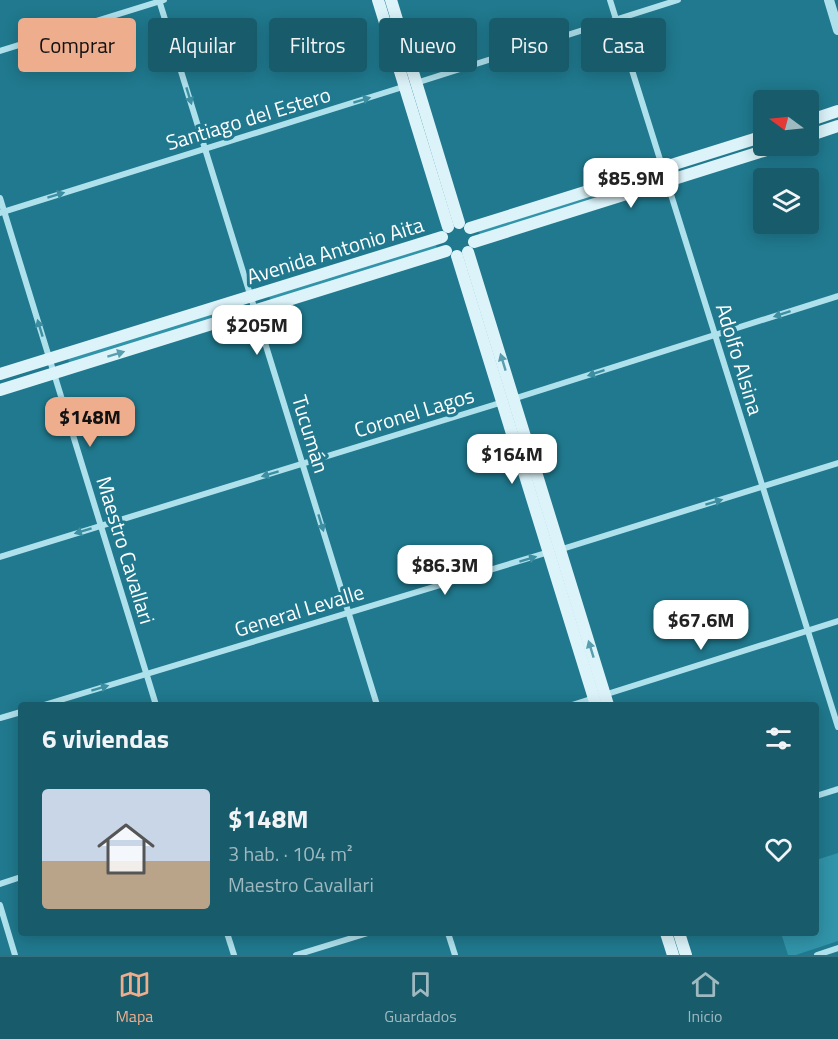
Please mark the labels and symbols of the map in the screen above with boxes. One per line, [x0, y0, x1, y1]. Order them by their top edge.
street label: Santiago del Estero [162, 78, 334, 158]
one-way arrow [184, 87, 194, 105]
north arrow [753, 90, 819, 156]
one-way arrow [353, 95, 371, 104]
pin: $85.9M [582, 158, 680, 209]
one-way arrow [47, 190, 65, 199]
street label: Avenida Antonio Aita [243, 208, 428, 292]
street label: Adolfo Alsina [708, 299, 772, 419]
pin: $205M [215, 305, 299, 356]
one-way arrow [773, 309, 791, 319]
one-way arrow [35, 319, 44, 337]
one-way arrow [107, 349, 125, 358]
one-way arrow [497, 353, 507, 371]
one-way arrow [587, 368, 605, 378]
street label: Coronel Lagos [350, 379, 478, 445]
street label: Tucumán [284, 391, 338, 477]
pin: $148M [48, 397, 132, 448]
pin: $164M [470, 434, 554, 485]
one-way arrow [261, 469, 279, 479]
street label: Maestro Cavallari [88, 472, 164, 628]
one-way arrow [706, 496, 724, 506]
one-way arrow [317, 514, 326, 532]
one-way arrow [74, 527, 92, 537]
pin: $86.3M [396, 545, 494, 596]
one-way arrow [519, 554, 537, 563]
street label: General Levalle [230, 575, 368, 645]
pin: $67.6M [652, 600, 750, 651]
one-way arrow [586, 640, 595, 658]
one-way arrow [91, 683, 109, 692]

